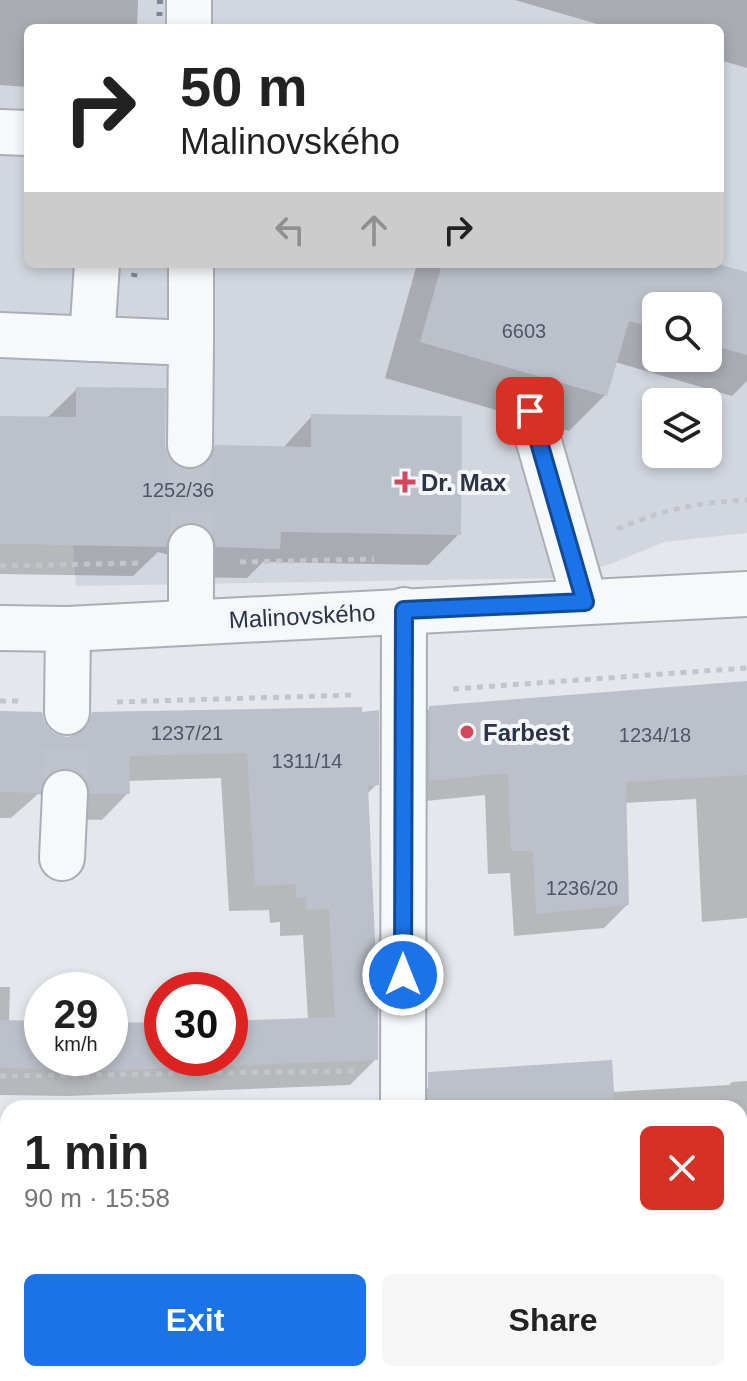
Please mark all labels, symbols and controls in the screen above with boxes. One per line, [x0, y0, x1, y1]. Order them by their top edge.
text: 50 m [180, 55, 308, 118]
icon: right [48, 56, 152, 160]
text: Malinovského [180, 121, 400, 162]
icon: left [268, 208, 312, 252]
icon: ahead [352, 208, 396, 252]
icon: right [436, 208, 480, 252]
map controls [642, 292, 722, 468]
button: search [642, 292, 722, 372]
house number: 6603 [502, 320, 546, 342]
pin [496, 377, 564, 445]
button: layers [642, 388, 722, 468]
icon: arrive [508, 389, 552, 433]
place label: Dr. Max [421, 469, 507, 496]
marker: Dr. Max [396, 473, 414, 491]
house number: 1252/36 [142, 479, 214, 501]
street label: Malinovského [228, 599, 376, 633]
place label: Farbest [483, 719, 570, 746]
house number: 1237/21 [151, 722, 223, 744]
marker: Farbest [458, 723, 476, 741]
house number: 1234/18 [619, 724, 691, 746]
house number: 1311/14 [272, 750, 342, 772]
house number: 1236/20 [546, 877, 618, 899]
position arrow [361, 933, 445, 1017]
speed limit sign: 30 [144, 972, 248, 1076]
text: 29 [54, 992, 98, 1036]
text: km/h [54, 1033, 98, 1055]
text: 1 min [24, 1126, 149, 1179]
button: close [640, 1126, 724, 1210]
text: 90 m · 15:58 [24, 1183, 170, 1213]
button: Exit [24, 1274, 366, 1366]
button: Share [382, 1274, 724, 1366]

